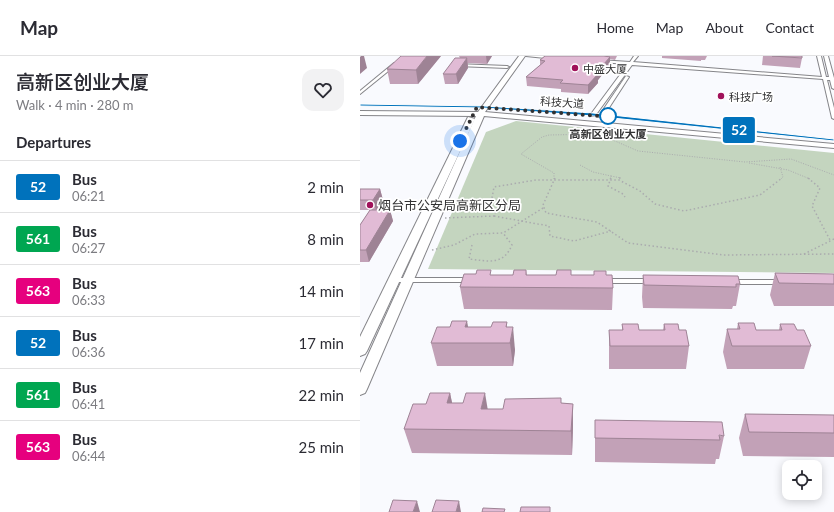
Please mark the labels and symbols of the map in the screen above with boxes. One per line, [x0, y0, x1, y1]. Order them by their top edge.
place label: 中盛大厦 [583, 62, 627, 75]
marker: 中盛大厦 [570, 63, 580, 73]
place label: 科技广场 [729, 90, 773, 103]
marker: 科技广场 [716, 91, 726, 101]
street label: 科技大道 [540, 94, 584, 110]
marker: 高新区创业大厦 [599, 107, 617, 125]
line badge: 52 [721, 117, 757, 143]
place label: 高新区创业大厦 [570, 127, 647, 140]
your location [450, 131, 470, 151]
place label: 烟台市公安局高新区分局 [378, 197, 521, 213]
marker: 烟台市公安局高新区分局 [365, 200, 375, 210]

